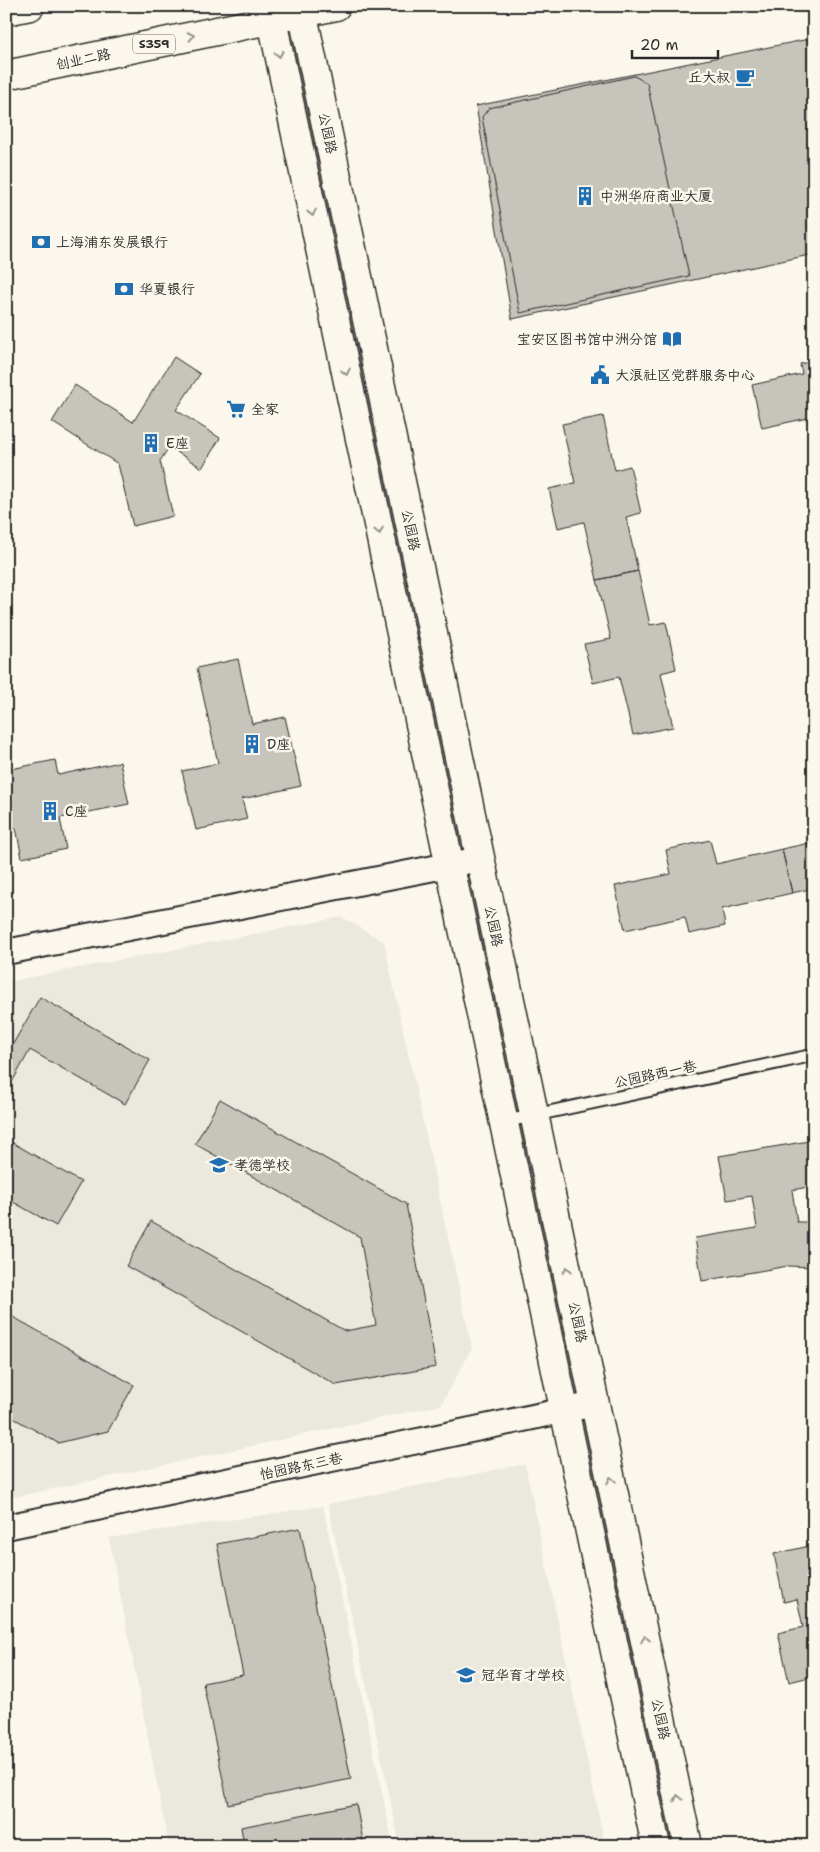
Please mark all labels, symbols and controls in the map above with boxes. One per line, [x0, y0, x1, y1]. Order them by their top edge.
scale bar [632, 28, 719, 60]
one-way arrow [187, 31, 195, 42]
road number: S359 [133, 34, 175, 54]
text: 20 m [640, 35, 679, 55]
street label: 创业二路 [54, 44, 112, 74]
one-way arrow [273, 50, 284, 58]
cafe icon: 丘大叔 [734, 66, 756, 88]
place label: 丘大叔 [688, 68, 730, 86]
street label: 公园路 [315, 111, 341, 155]
building icon: 中洲华府商业大厦 [574, 185, 596, 207]
place label: 中洲华府商业大厦 [600, 187, 712, 205]
one-way arrow [307, 209, 317, 217]
bank icon: 上海浦东发展银行 [30, 231, 52, 253]
place label: 上海浦东发展银行 [56, 233, 168, 251]
bank icon: 华夏银行 [113, 278, 135, 300]
place label: 华夏银行 [139, 280, 195, 298]
library icon: 宝安区图书馆中洲分馆 [661, 328, 683, 350]
place label: 宝安区图书馆中洲分馆 [517, 330, 657, 348]
public building icon: 大浪社区党群服务中心 [589, 364, 611, 386]
place label: 大浪社区党群服务中心 [615, 366, 755, 384]
one-way arrow [340, 368, 351, 376]
supermarket icon: 全家 [225, 398, 247, 420]
place label: 全家 [251, 400, 279, 418]
building icon: E座 [140, 432, 162, 454]
place label: E座 [166, 434, 189, 452]
street label: 公园路 [398, 508, 424, 552]
one-way arrow [373, 527, 384, 536]
building icon: D座 [241, 733, 263, 755]
place label: D座 [267, 735, 290, 753]
building icon: C座 [39, 800, 61, 822]
place label: C座 [65, 802, 88, 820]
street label: 公园路 [481, 904, 507, 948]
street label: 公园路西一巷 [612, 1056, 699, 1092]
school or university icon: 孝德学校 [208, 1154, 230, 1176]
place label: 孝德学校 [234, 1156, 290, 1174]
one-way arrow [562, 1265, 573, 1274]
street label: 公园路 [565, 1300, 591, 1344]
street label: 怡园路东三巷 [258, 1448, 345, 1484]
one-way arrow [606, 1476, 617, 1484]
one-way arrow [640, 1635, 650, 1643]
school or university icon: 冠华育才学校 [455, 1664, 477, 1686]
place label: 冠华育才学校 [481, 1666, 565, 1684]
street label: 公园路 [648, 1697, 674, 1741]
one-way arrow [673, 1794, 684, 1802]

